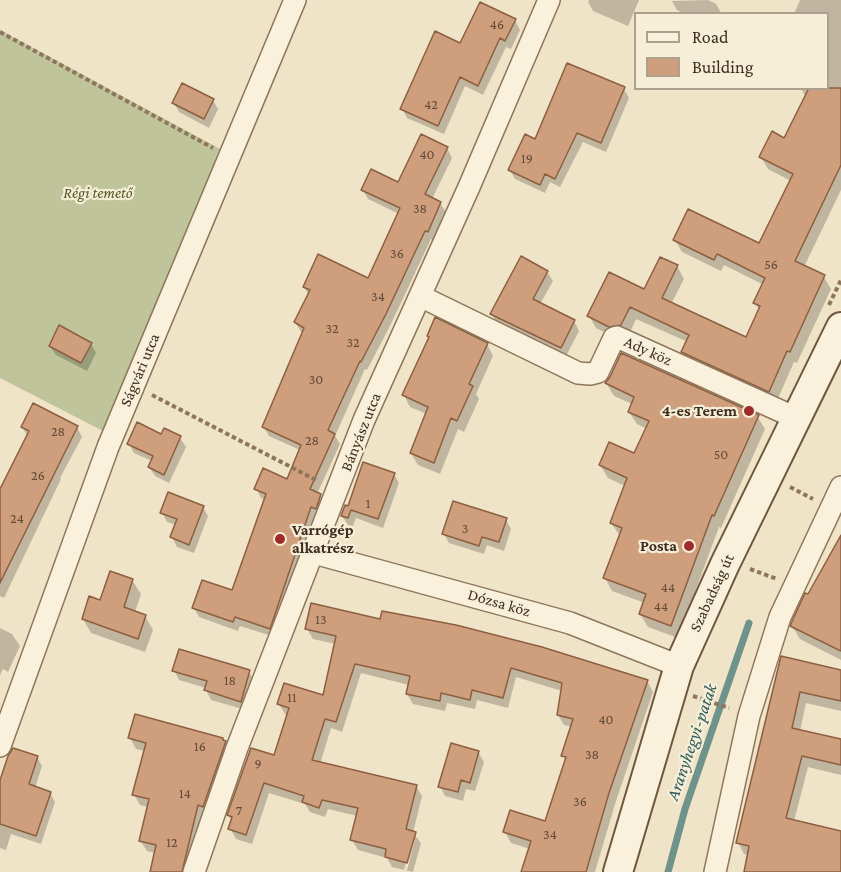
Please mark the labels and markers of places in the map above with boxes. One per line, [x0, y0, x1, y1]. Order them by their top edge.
place label: 4-es Terem [662, 401, 737, 421]
marker: 4-es Terem [742, 404, 756, 418]
place label: Varrógép alkatrész [292, 520, 354, 558]
marker: Varrógép alkatrész [273, 532, 287, 546]
place label: Posta [640, 536, 677, 556]
marker: Posta [682, 539, 696, 553]

